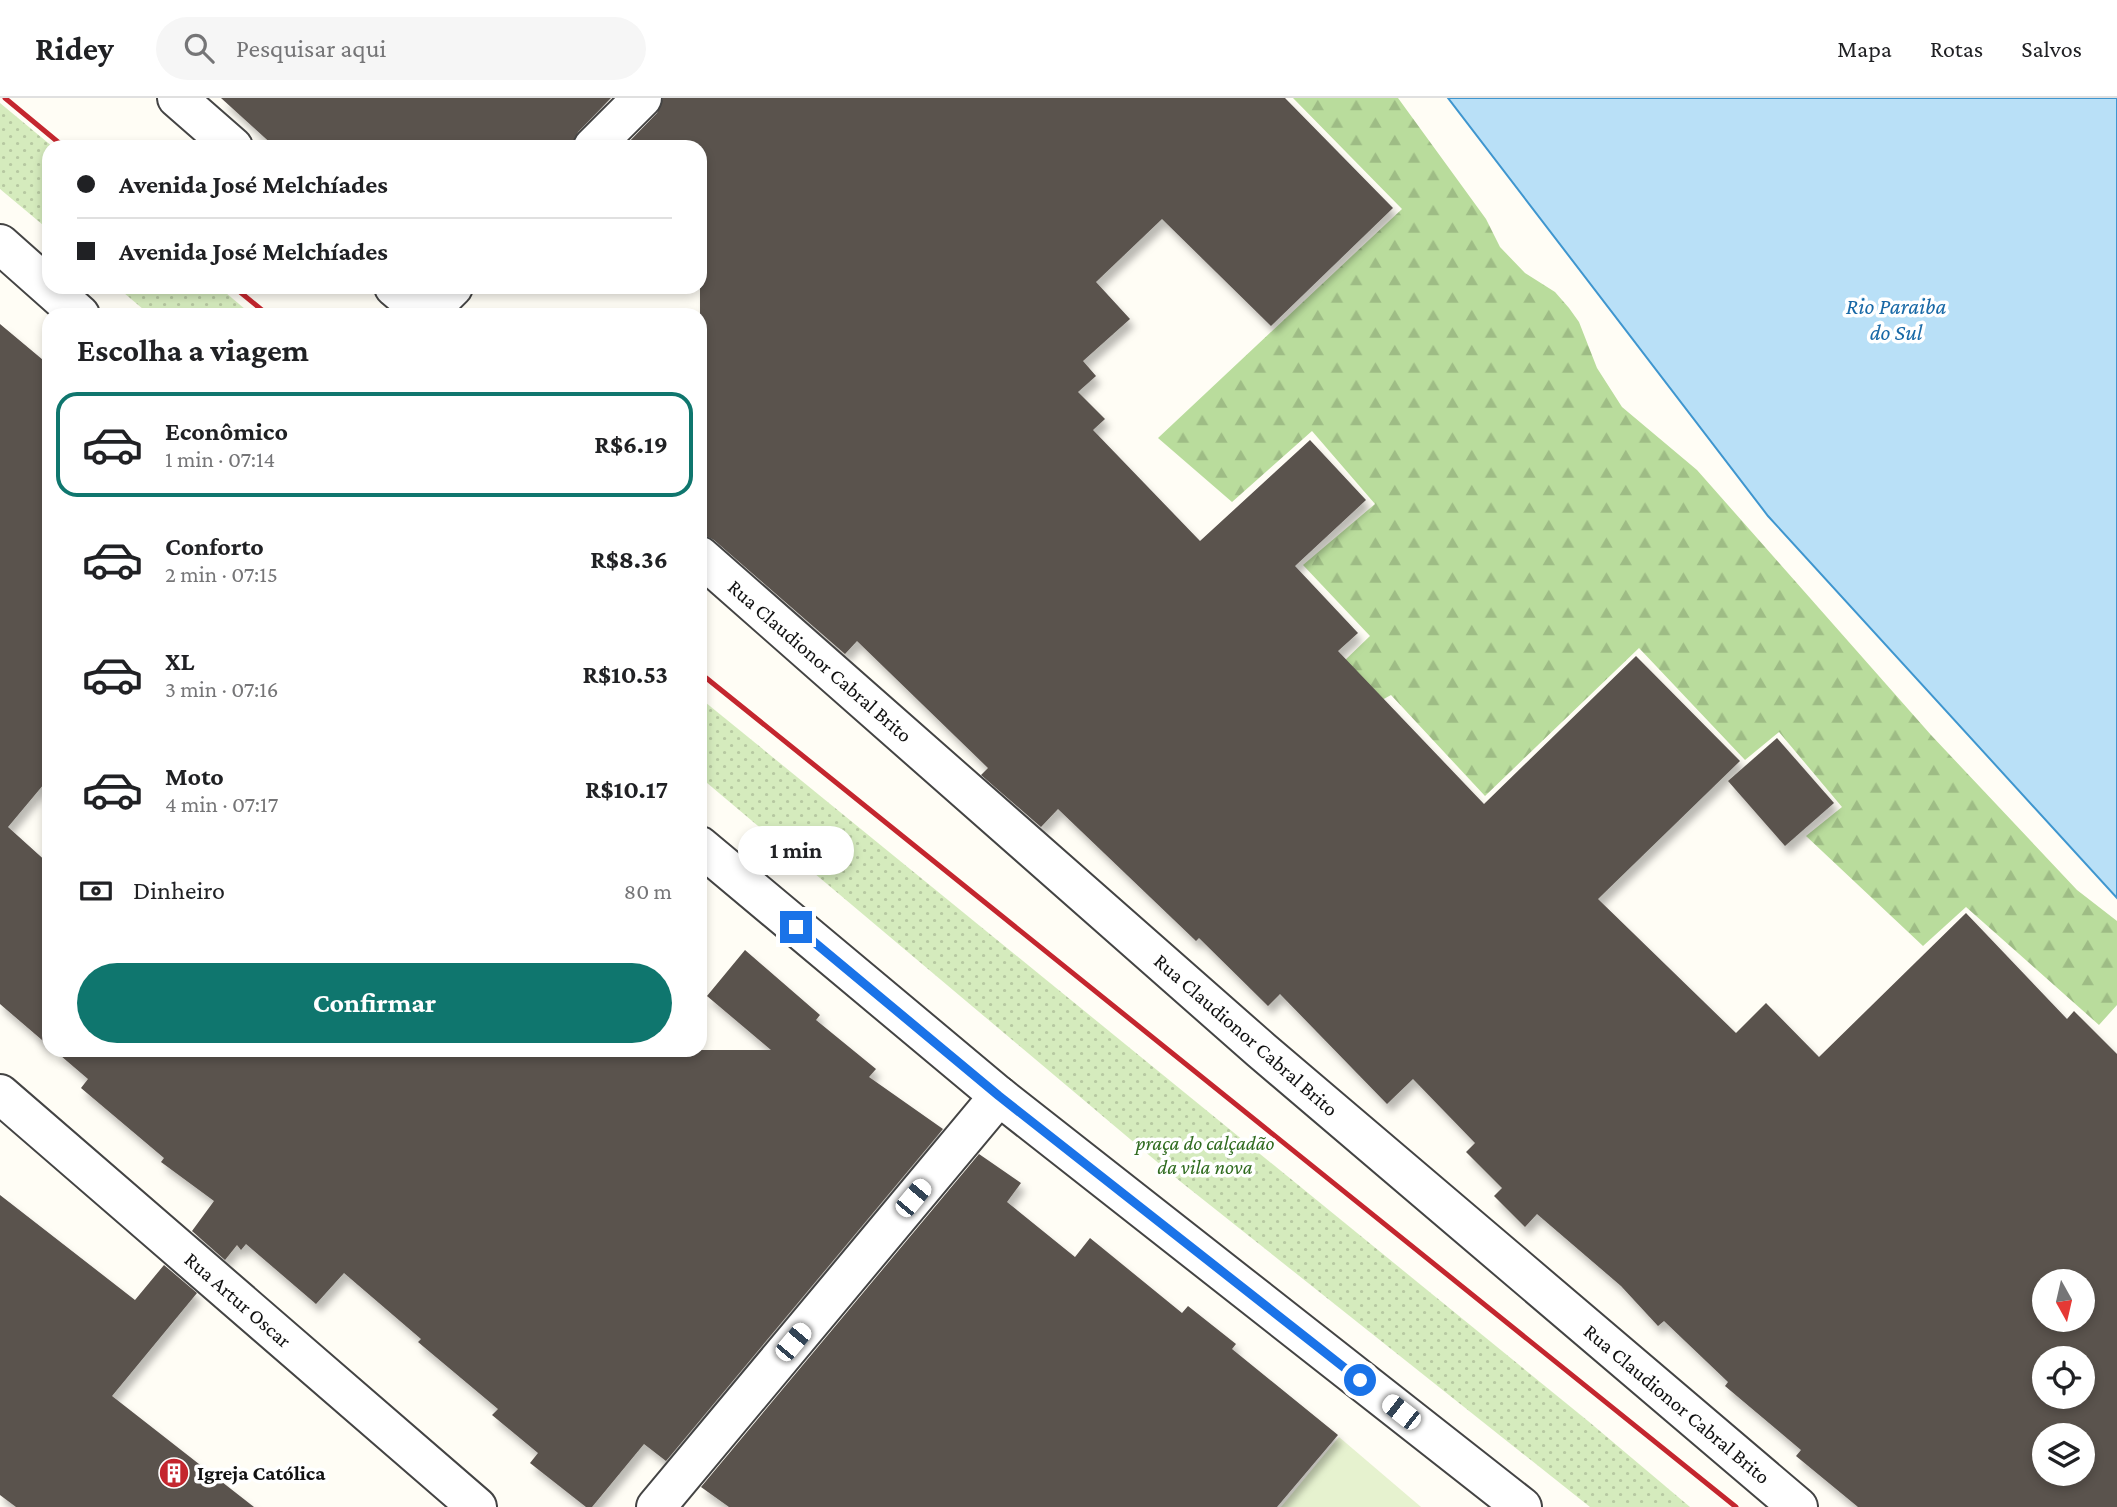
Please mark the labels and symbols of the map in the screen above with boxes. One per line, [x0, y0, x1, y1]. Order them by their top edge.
water label: Rio Paraiba do Sul [1846, 293, 1946, 345]
street label: Rua Claudionor Cabral Brito [723, 575, 917, 747]
callout: 1 min [738, 826, 854, 874]
route end [780, 911, 812, 943]
street label: Rua Claudionor Cabral Brito [1149, 949, 1343, 1121]
park label: praça do calçadão da vila nova [1133, 1131, 1275, 1179]
car [892, 1175, 935, 1221]
street label: Rua Artur Oscar [180, 1247, 297, 1353]
north arrow [2032, 1269, 2095, 1332]
car [772, 1319, 815, 1365]
street label: Rua Claudionor Cabral Brito [1579, 1319, 1775, 1489]
route start [1344, 1364, 1376, 1396]
car [1378, 1391, 1425, 1433]
building icon: Igreja Católica [157, 1456, 191, 1490]
place label: Igreja Católica [197, 1461, 326, 1485]

